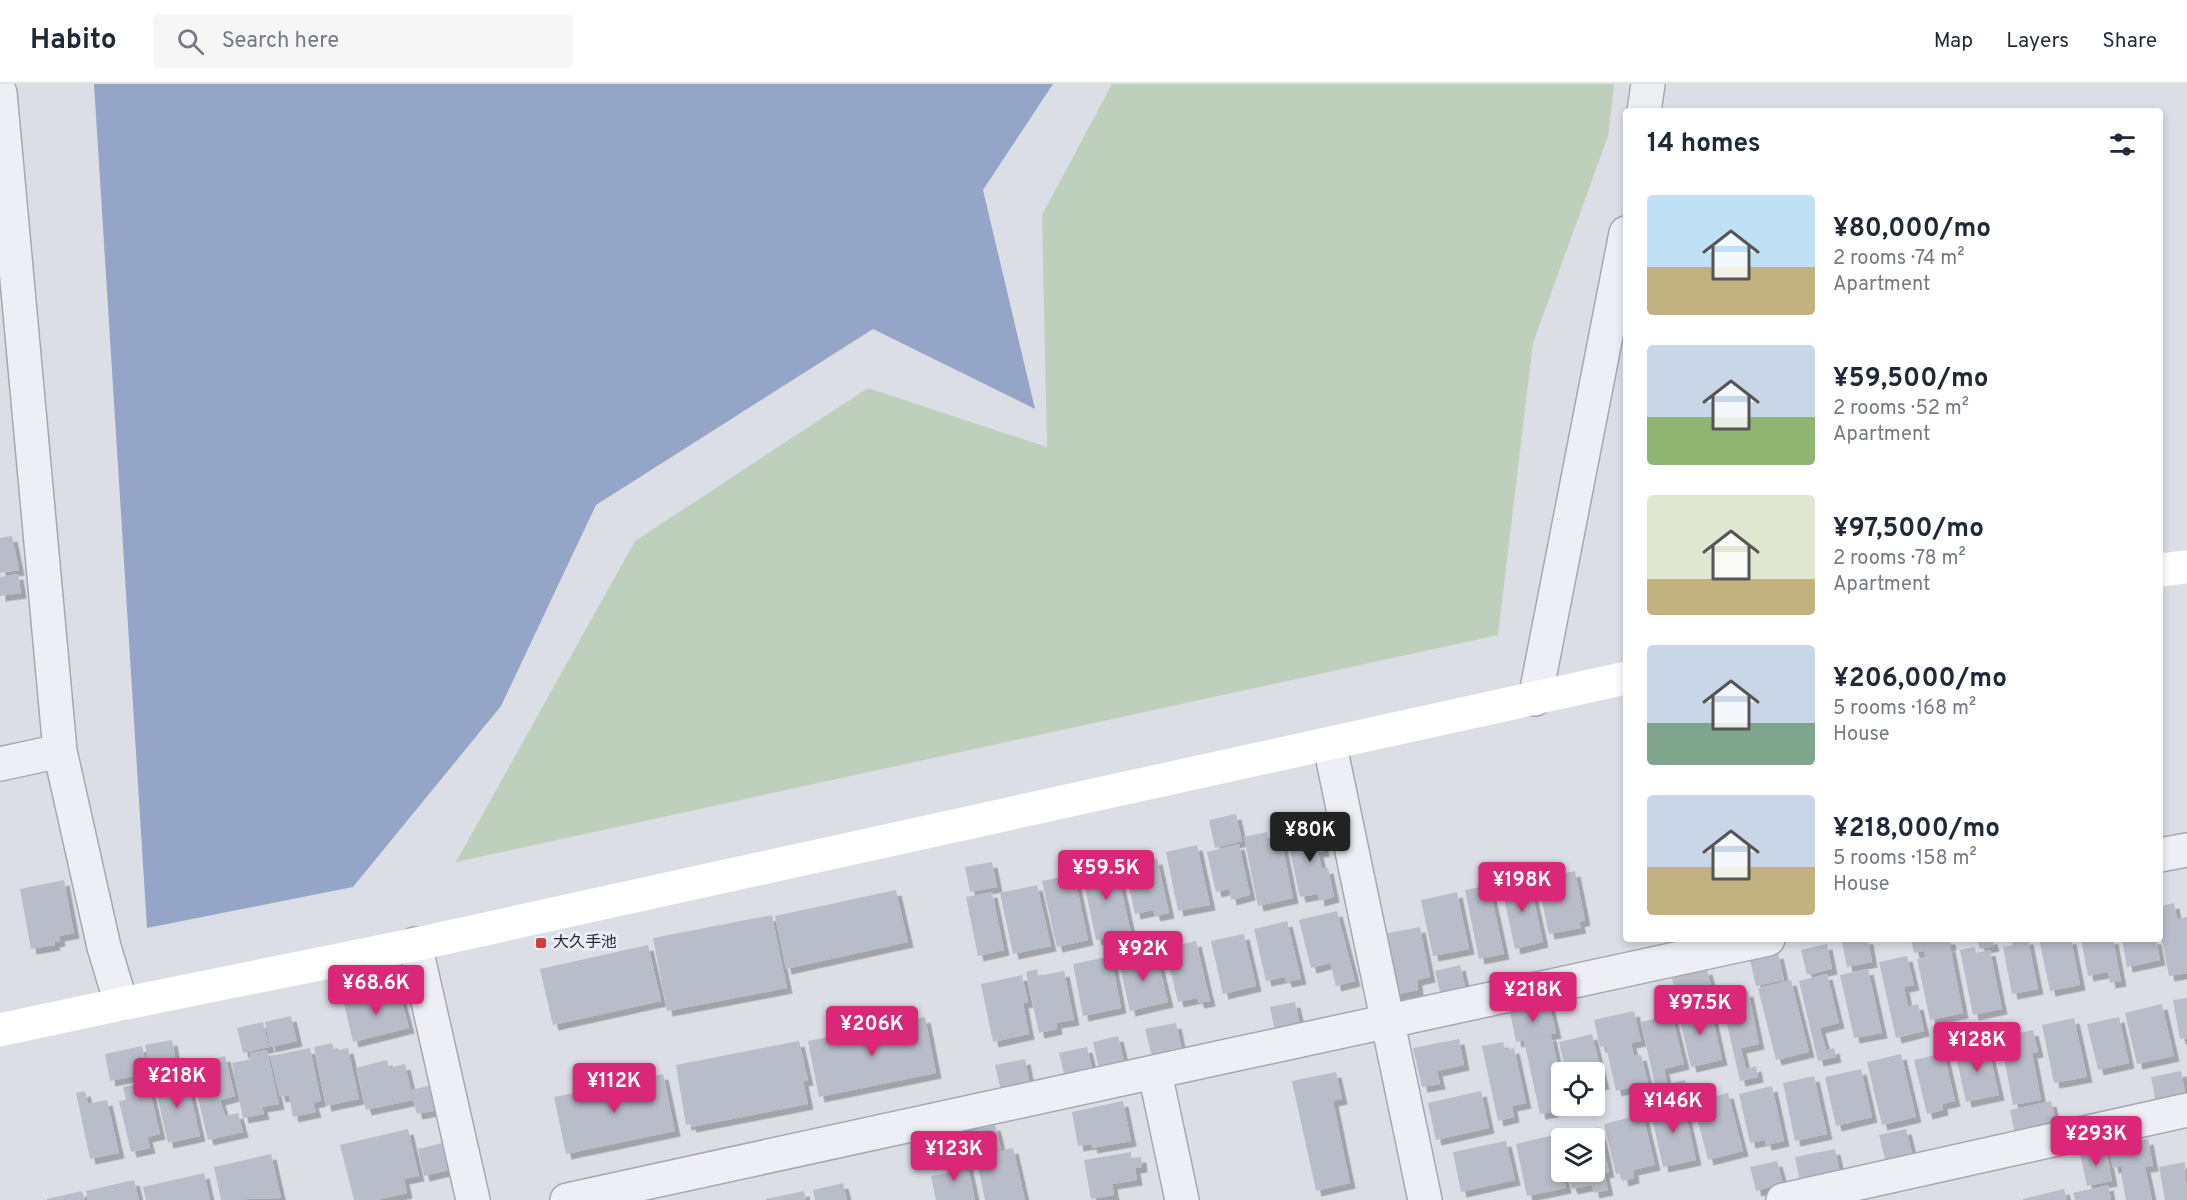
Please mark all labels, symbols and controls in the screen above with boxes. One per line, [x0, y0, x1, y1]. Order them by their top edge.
search box [153, 14, 573, 68]
text: Habito [30, 23, 117, 59]
icon: search [174, 25, 207, 58]
text: Search here [222, 28, 339, 55]
text: Map [1934, 28, 1973, 55]
text: Layers [2006, 28, 2069, 55]
text: Share [2102, 28, 2157, 55]
text: 14 homes [1647, 128, 1761, 161]
icon: filters [2106, 128, 2139, 161]
text: ¥80,000/mo [1833, 213, 1991, 246]
icon: home [1695, 219, 1767, 291]
text: 2 rooms · 74 m² [1833, 246, 1964, 272]
text: Apartment [1833, 272, 1931, 298]
text: ¥59,500/mo [1833, 363, 1989, 396]
icon: home [1695, 369, 1767, 441]
text: 2 rooms · 52 m² [1833, 396, 1969, 422]
text: Apartment [1833, 422, 1931, 448]
text: ¥97,500/mo [1833, 513, 1984, 546]
icon: home [1695, 519, 1767, 591]
text: 2 rooms · 78 m² [1833, 546, 1966, 572]
text: Apartment [1833, 572, 1931, 598]
text: ¥206,000/mo [1833, 663, 2007, 696]
icon: home [1695, 669, 1767, 741]
text: 5 rooms · 168 m² [1833, 696, 1976, 722]
text: House [1833, 722, 1889, 748]
pin: ¥80K [1274, 812, 1346, 863]
text: ¥218,000/mo [1833, 813, 2000, 846]
text: ¥80K [1284, 818, 1336, 844]
icon: home [1695, 819, 1767, 891]
text: 5 rooms · 158 m² [1833, 846, 1977, 872]
pin: ¥59.5K [1057, 850, 1155, 901]
text: ¥59.5K [1072, 856, 1140, 882]
pin: ¥198K [1480, 862, 1564, 913]
text: ¥198K [1492, 868, 1552, 894]
text: House [1833, 872, 1889, 898]
pin: ¥92K [1107, 931, 1179, 982]
place label: 大久手池 [553, 933, 617, 953]
marker: 大久手池 [534, 936, 548, 950]
text: ¥92K [1118, 937, 1168, 963]
pin: ¥68.6K [327, 965, 425, 1016]
text: ¥68.6K [342, 971, 410, 997]
pin: ¥218K [1491, 972, 1575, 1023]
text: ¥218K [1503, 978, 1563, 1004]
pin: ¥97.5K [1651, 985, 1749, 1036]
text: ¥97.5K [1668, 991, 1732, 1017]
pin: ¥206K [830, 1006, 914, 1057]
text: ¥206K [840, 1012, 904, 1038]
pin: ¥128K [1935, 1022, 2019, 1073]
text: ¥128K [1947, 1028, 2007, 1054]
pin: ¥218K [135, 1058, 219, 1109]
map controls [1551, 1062, 1605, 1182]
button: locate [1551, 1062, 1605, 1116]
pin: ¥112K [572, 1063, 656, 1114]
text: ¥218K [147, 1064, 207, 1090]
text: ¥112K [587, 1069, 641, 1095]
pin: ¥146K [1631, 1083, 1715, 1134]
text: ¥146K [1643, 1089, 1703, 1115]
pin: ¥293K [2054, 1116, 2138, 1167]
text: ¥293K [2065, 1122, 2127, 1148]
button: layers [1551, 1128, 1605, 1182]
pin: ¥123K [912, 1131, 996, 1182]
text: ¥123K [925, 1137, 983, 1163]

